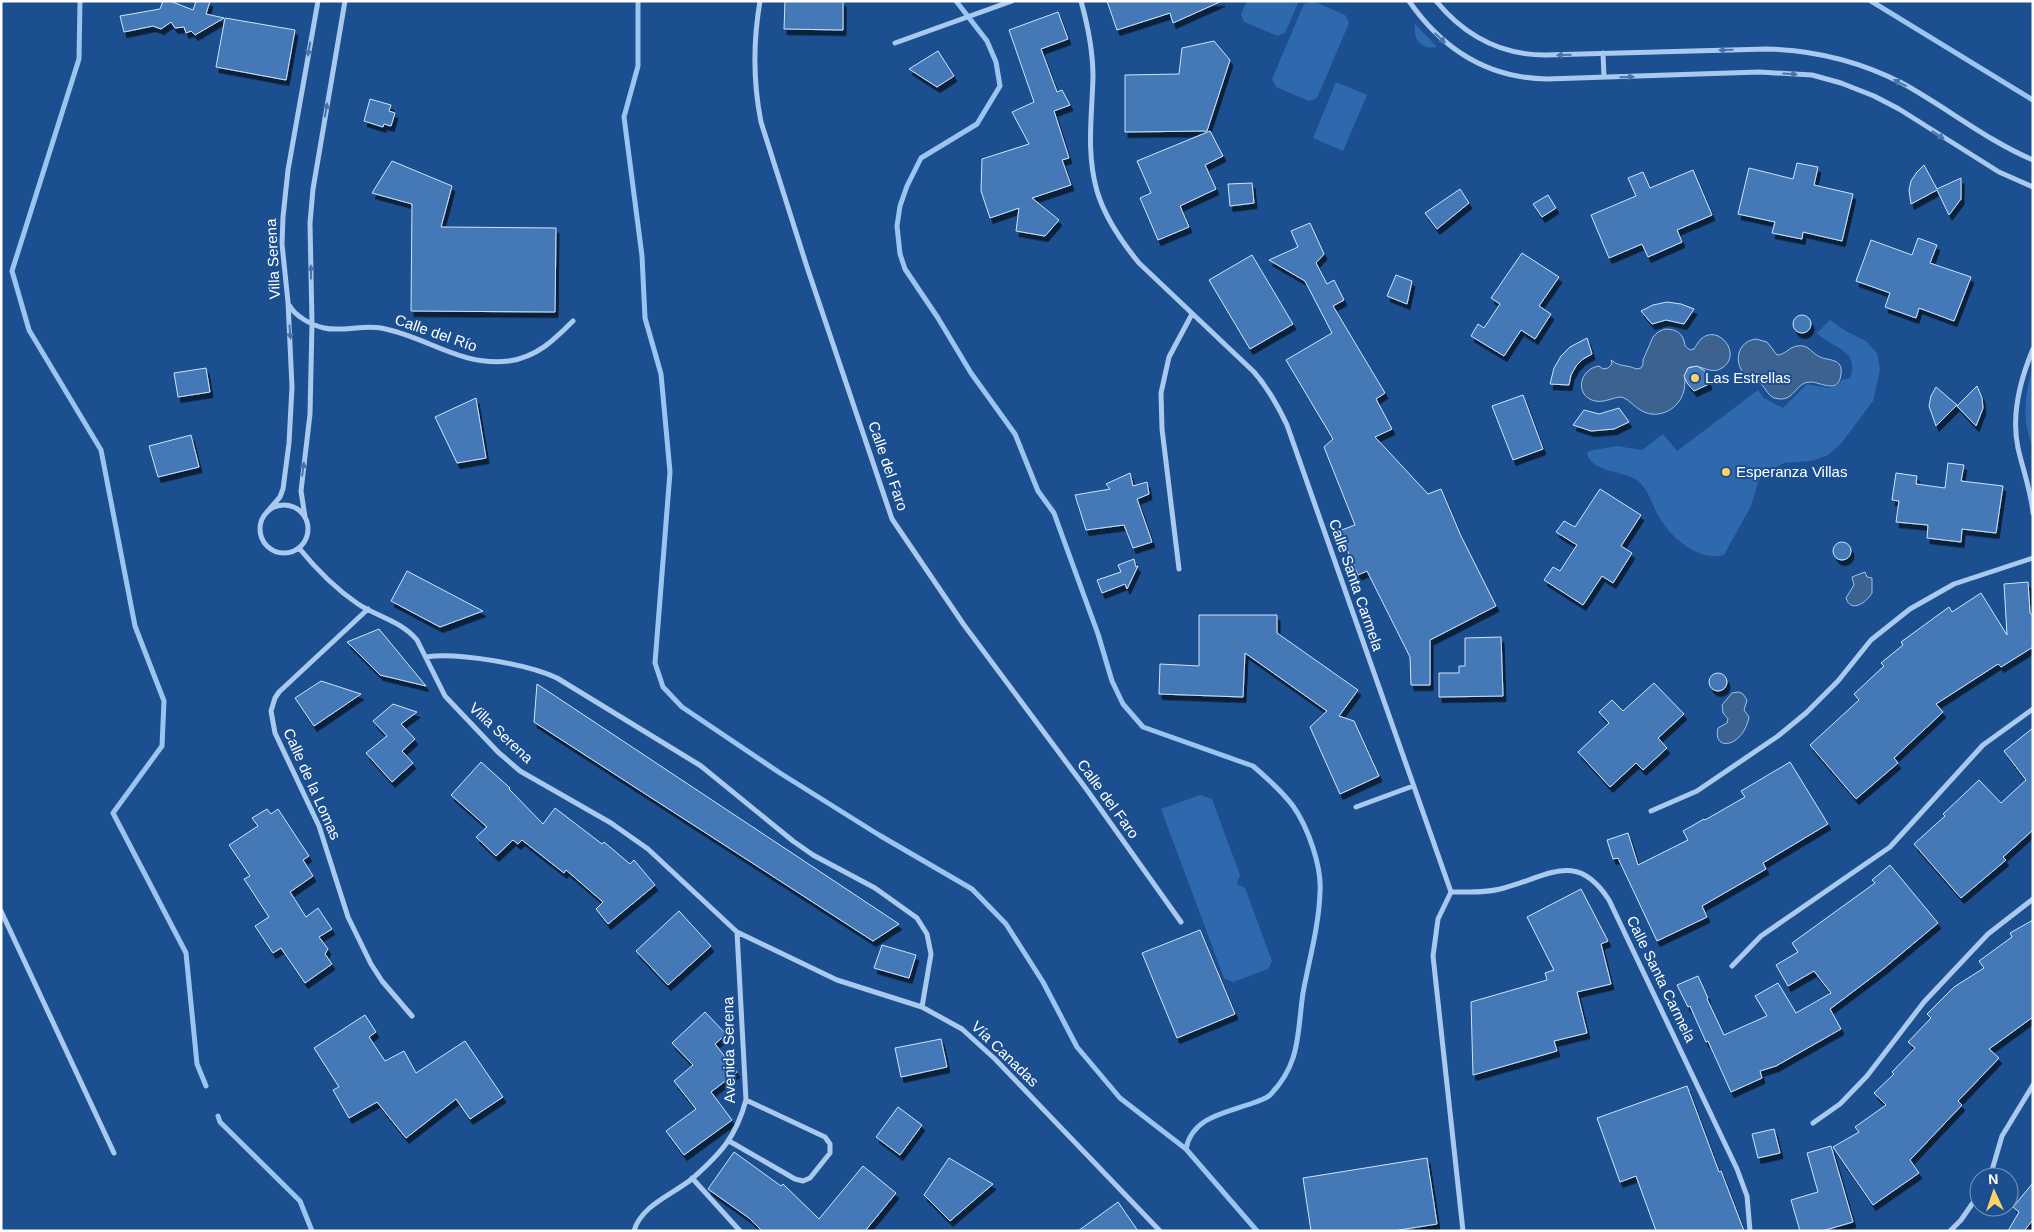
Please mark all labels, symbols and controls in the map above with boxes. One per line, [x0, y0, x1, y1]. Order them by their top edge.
one-way arrow [1434, 33, 1447, 44]
one-way arrow [305, 42, 313, 58]
one-way arrow [1718, 46, 1734, 54]
one-way arrow [1555, 51, 1571, 59]
one-way arrow [1782, 70, 1798, 78]
one-way arrow [1620, 72, 1636, 80]
one-way arrow [1893, 79, 1907, 87]
one-way arrow [322, 102, 330, 118]
one-way arrow [1931, 130, 1945, 139]
street label: Villa Serena [262, 218, 283, 300]
one-way arrow [307, 263, 315, 279]
street label: Calle del Río [393, 311, 480, 355]
one-way arrow [286, 324, 294, 340]
place label: Las Estrellas [1705, 369, 1791, 386]
marker: Las Estrellas [1689, 372, 1701, 384]
street label: Calle del Faro [865, 419, 912, 513]
one-way arrow [299, 460, 307, 476]
place label: Esperanza Villas [1736, 463, 1847, 480]
marker: Esperanza Villas [1720, 466, 1732, 478]
street label: Calle Santa Carmela [1326, 517, 1387, 654]
street label: Villa Serena [466, 699, 537, 767]
street label: Calle de la Lomas [280, 725, 345, 842]
street label: Calle del Faro [1074, 756, 1143, 841]
street label: Calle Santa Carmela [1623, 913, 1700, 1045]
street label: Avenida Serena [719, 996, 738, 1103]
street label: Vía Canadas [968, 1017, 1042, 1090]
north arrow [1969, 1167, 2019, 1217]
text: N [1988, 1171, 1999, 1187]

